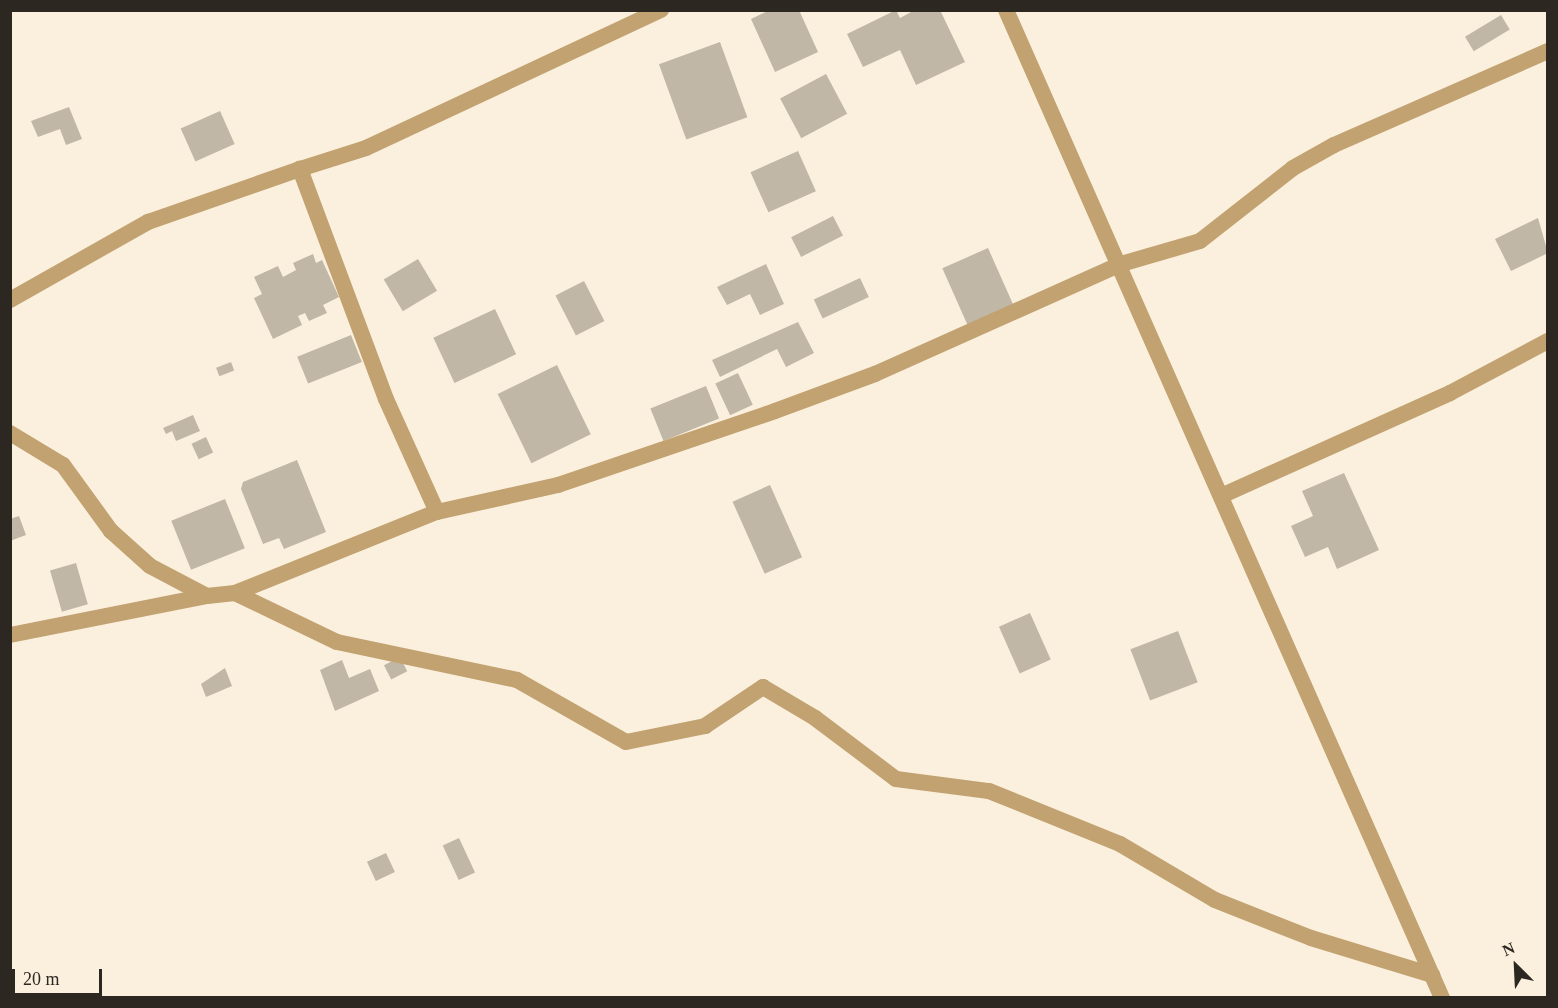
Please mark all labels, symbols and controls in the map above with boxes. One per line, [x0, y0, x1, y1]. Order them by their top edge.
north arrow [1486, 936, 1546, 996]
text: N [1500, 939, 1517, 959]
scale bar [15, 957, 105, 995]
text: 20 m [23, 969, 60, 989]

